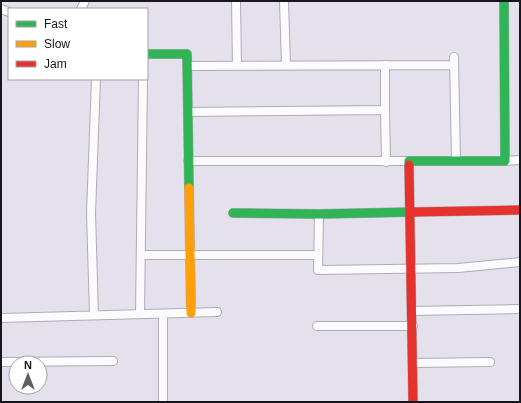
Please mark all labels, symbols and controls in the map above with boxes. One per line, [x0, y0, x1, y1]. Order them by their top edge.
legend [8, 8, 148, 80]
text: Fast [44, 17, 68, 31]
text: Slow [44, 37, 70, 51]
text: Jam [44, 57, 67, 71]
north arrow [8, 355, 48, 395]
text: N [24, 359, 32, 371]

